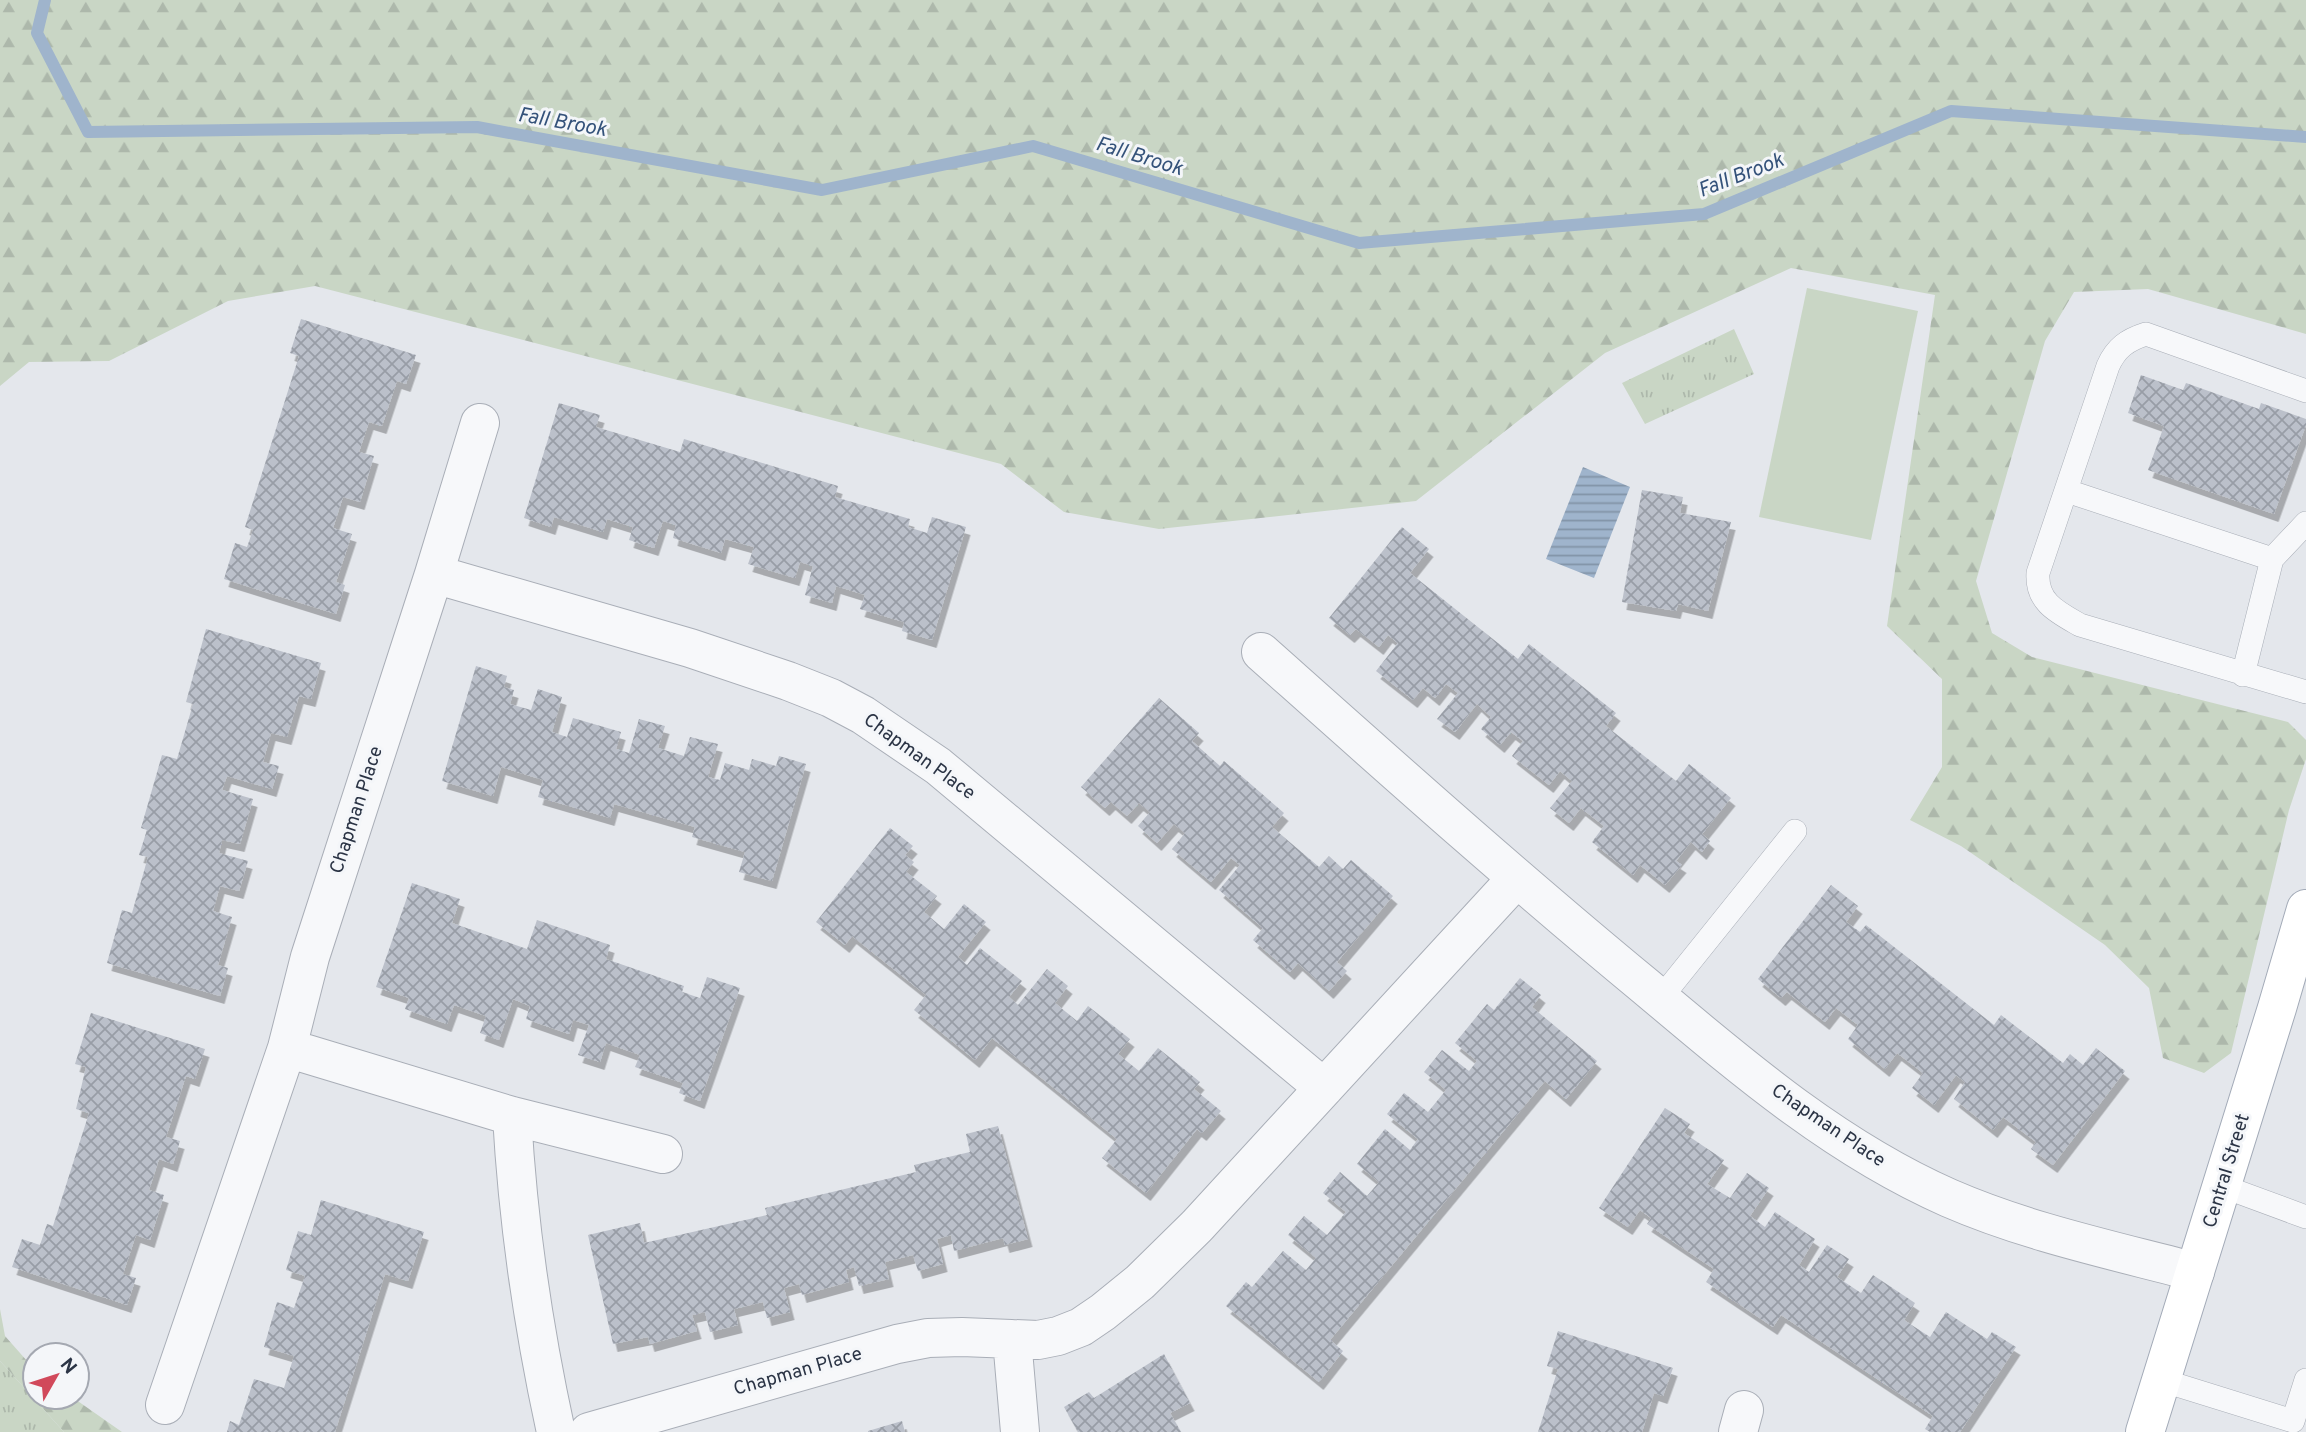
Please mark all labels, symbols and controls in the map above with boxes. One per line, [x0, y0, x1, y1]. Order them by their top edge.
water label: Fall Brook [516, 102, 609, 144]
water label: Fall Brook [1092, 131, 1186, 183]
water label: Fall Brook [1694, 147, 1788, 205]
street label: Chapman Place [858, 708, 980, 806]
street label: Chapman Place [325, 743, 389, 877]
street label: Chapman Place [1766, 1079, 1890, 1173]
street label: Central Street [2198, 1111, 2256, 1231]
north arrow [21, 1341, 91, 1411]
street label: Chapman Place [731, 1342, 865, 1402]
text: N [54, 1354, 81, 1379]

